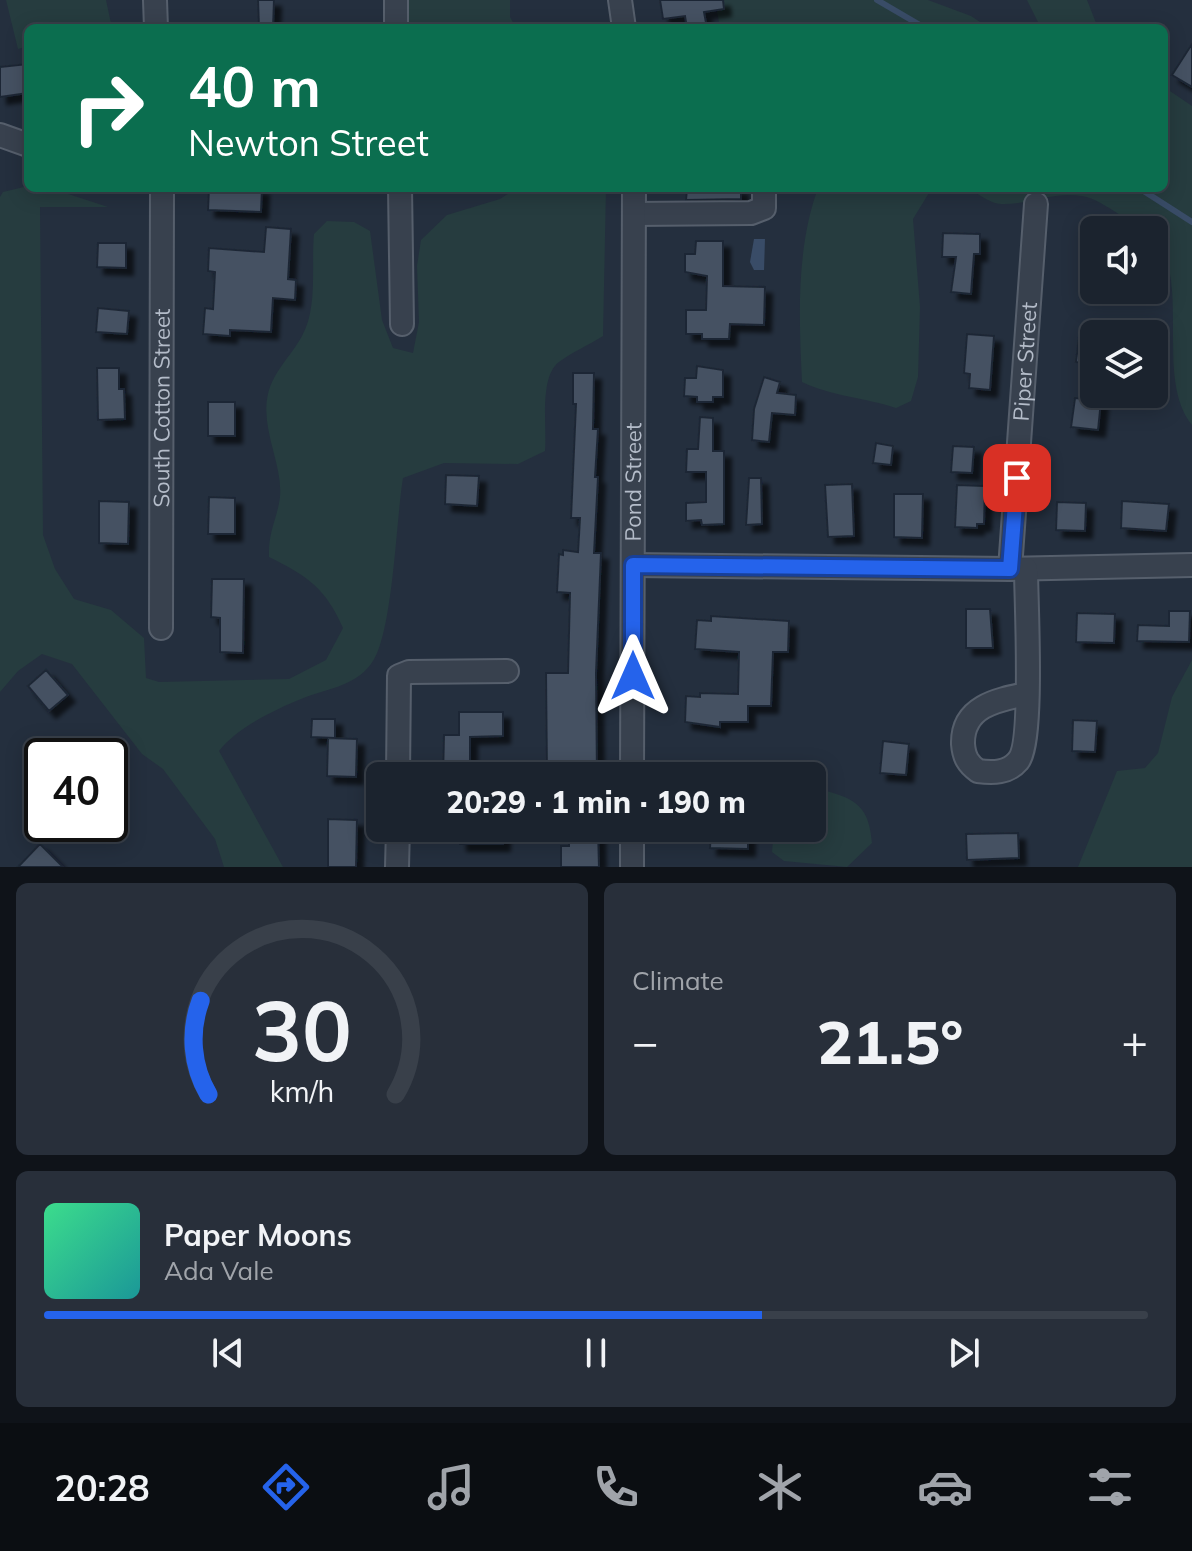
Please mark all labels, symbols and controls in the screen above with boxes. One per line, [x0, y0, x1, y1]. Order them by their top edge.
text: 40 m [188, 51, 321, 121]
icon: right [56, 56, 160, 160]
text: Newton Street [188, 120, 429, 165]
map controls [1080, 216, 1168, 408]
button: sound [1080, 216, 1168, 304]
street label: Piper Street [1007, 301, 1043, 422]
street label: South Cotton Street [147, 308, 176, 508]
button: layers [1080, 320, 1168, 408]
street label: Pond Street [619, 422, 647, 542]
pin [983, 444, 1051, 512]
icon: arrive [995, 456, 1039, 500]
position arrow [591, 634, 675, 718]
speed limit sign: 40 [24, 738, 128, 842]
text: 20:29 · 1 min · 190 m [446, 783, 746, 821]
text: Climate [632, 964, 724, 997]
text: 30 [252, 977, 352, 1082]
text: 21.5° [817, 1004, 963, 1079]
text: − [632, 1014, 658, 1069]
text: + [1122, 1014, 1148, 1069]
text: km/h [270, 1073, 334, 1109]
text: Paper Moons [164, 1216, 352, 1254]
text: Ada Vale [164, 1254, 274, 1287]
icon: previous [206, 1331, 250, 1375]
icon: pause [574, 1331, 618, 1375]
icon: next [942, 1331, 986, 1375]
icon: directions [258, 1459, 314, 1515]
icon: music [423, 1459, 479, 1515]
icon: phone [588, 1459, 644, 1515]
icon: climate [752, 1459, 808, 1515]
icon: car [917, 1459, 973, 1515]
icon: filters [1082, 1459, 1138, 1515]
text: 20:28 [54, 1465, 150, 1510]

